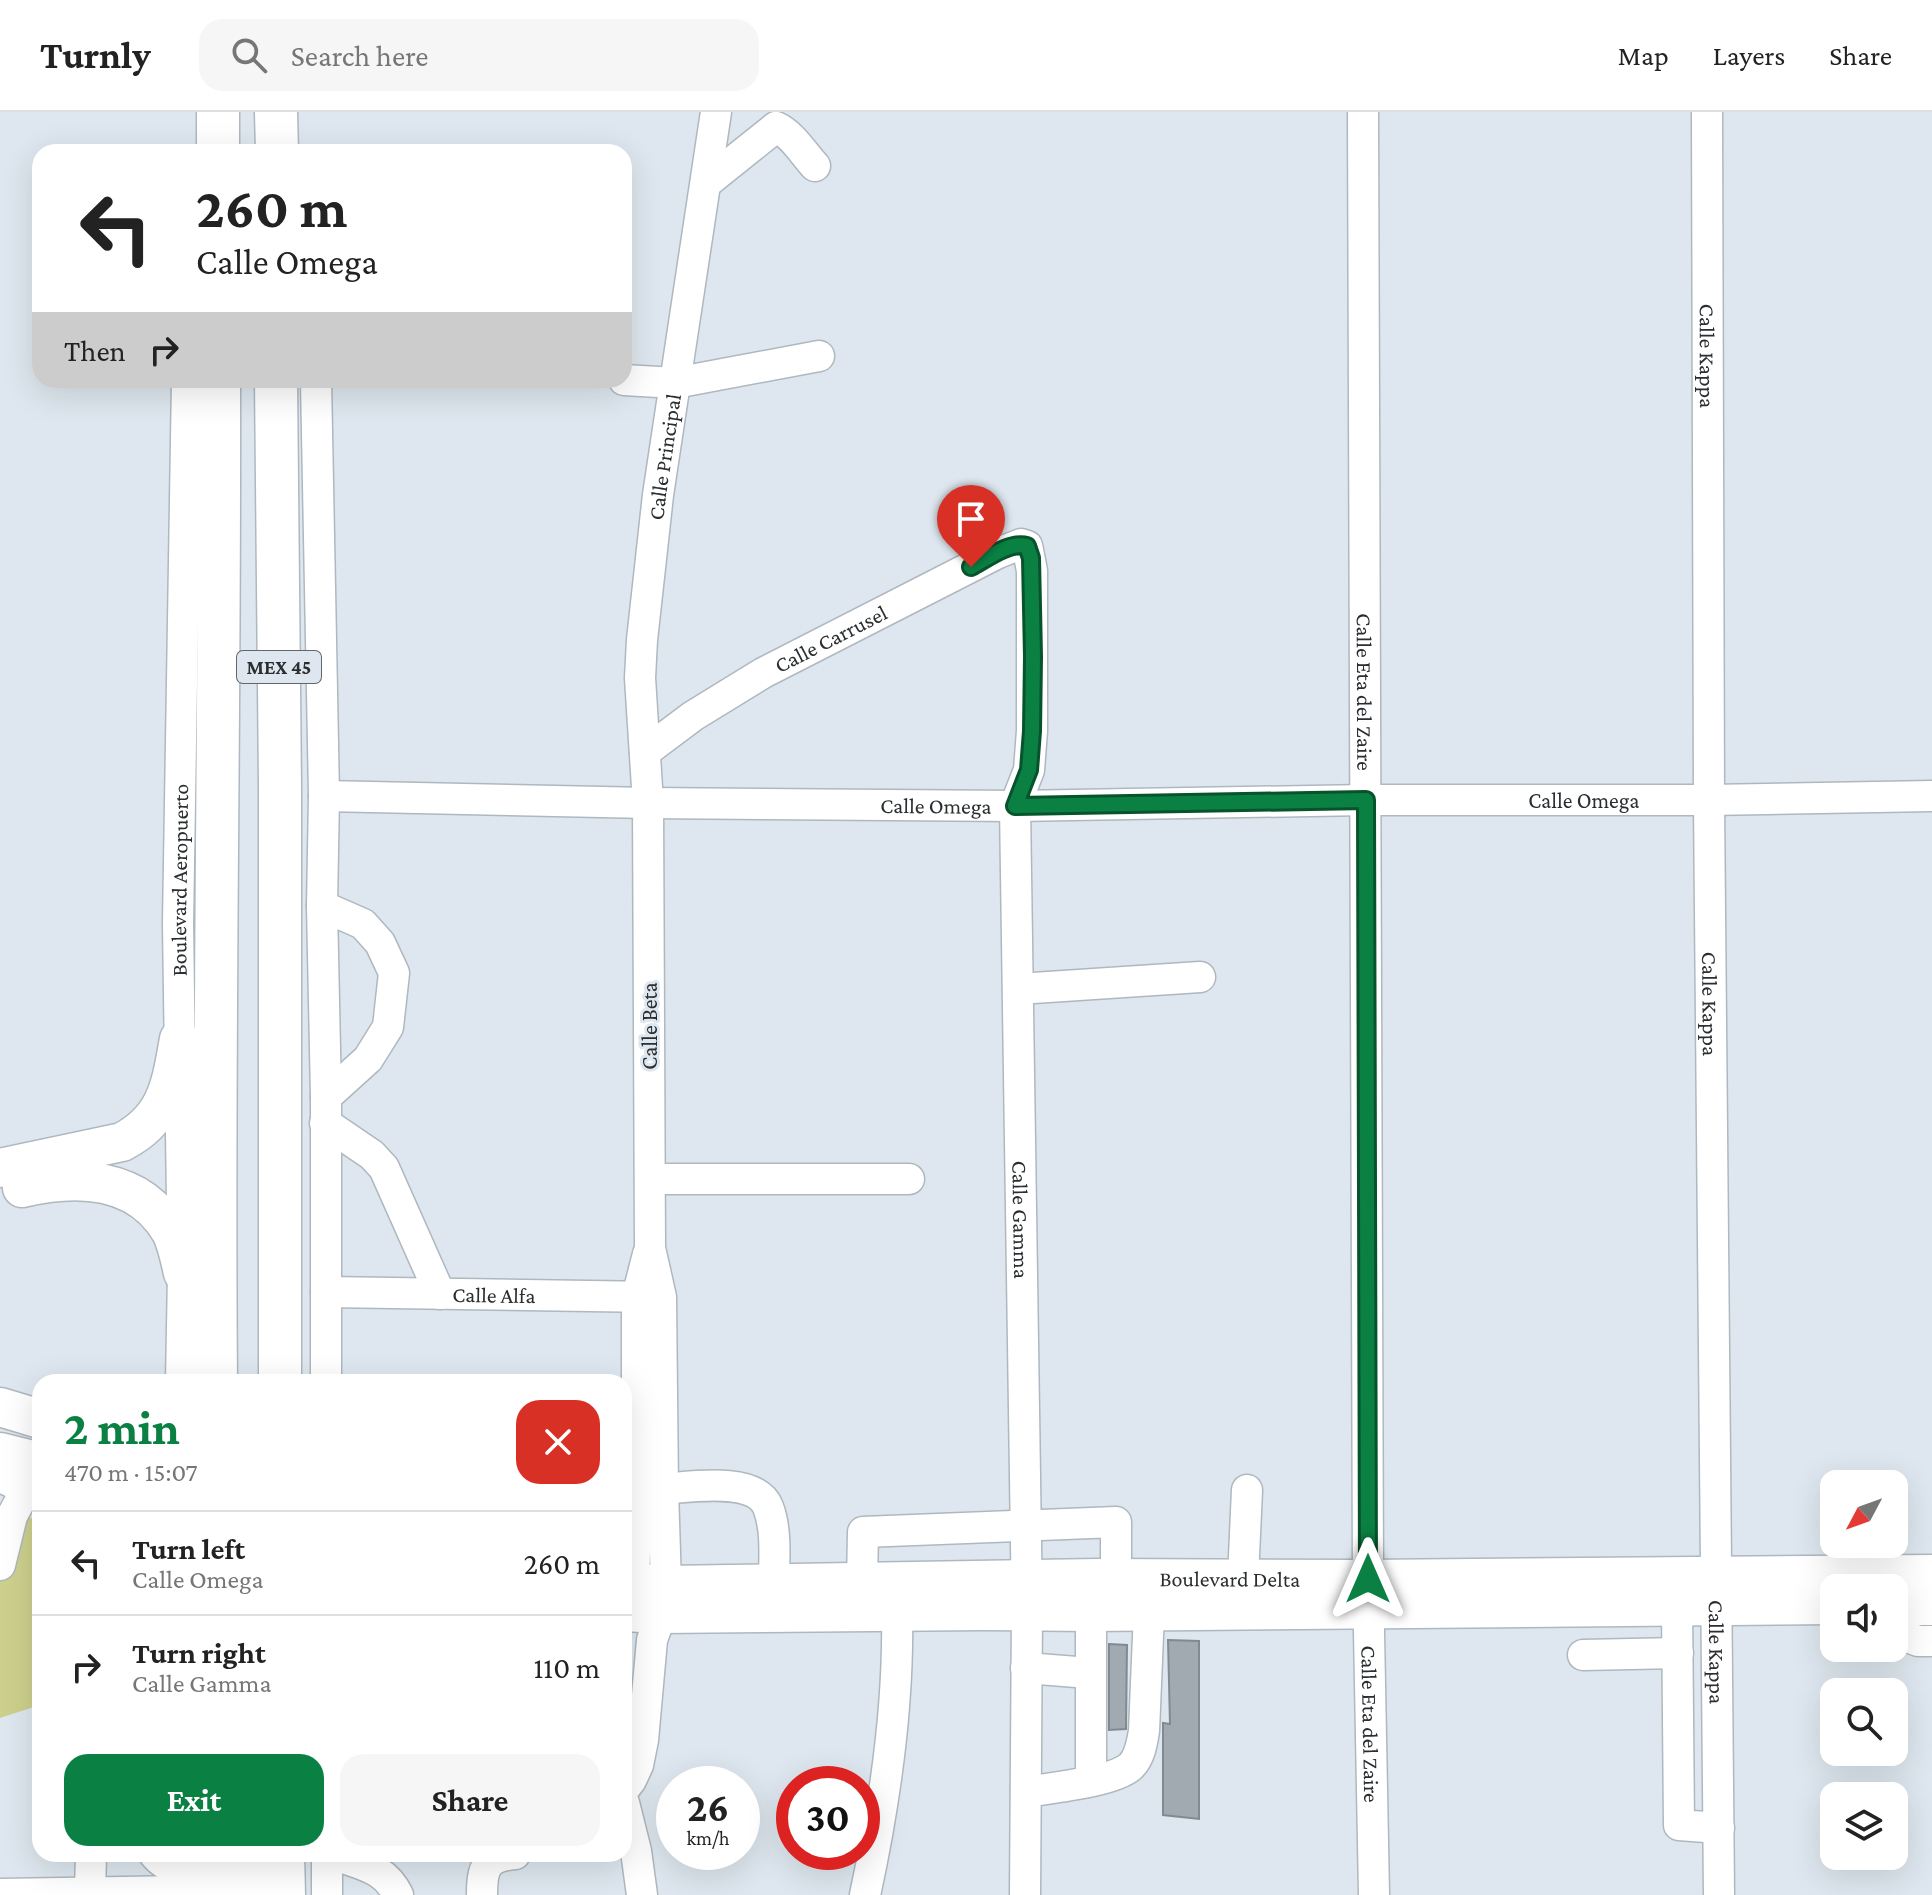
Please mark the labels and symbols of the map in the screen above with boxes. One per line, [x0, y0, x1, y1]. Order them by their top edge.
street label: Calle Kappa [1695, 304, 1720, 408]
street label: Calle Principal [643, 392, 686, 521]
pin [937, 485, 1005, 567]
street label: Calle Carrusel [770, 600, 891, 678]
street label: Calle Eta del Zaire [1352, 613, 1377, 771]
road number: MEX 45 [237, 651, 321, 683]
street label: Boulevard Aeropuerto [166, 784, 193, 976]
street label: Calle Omega [1528, 788, 1639, 813]
street label: Calle Omega [880, 793, 992, 819]
street label: Calle Kappa [1697, 952, 1723, 1056]
street label: Calle Beta [637, 982, 662, 1070]
street label: Calle Gamma [1007, 1160, 1034, 1279]
street label: Calle Alfa [452, 1282, 536, 1308]
north arrow [1820, 1470, 1908, 1558]
position arrow [1326, 1537, 1410, 1621]
street label: Boulevard Delta [1159, 1566, 1300, 1592]
street label: Calle Kappa [1704, 1600, 1730, 1704]
street label: Calle Eta del Zaire [1356, 1645, 1384, 1803]
speed limit sign: 30 [776, 1766, 880, 1870]

